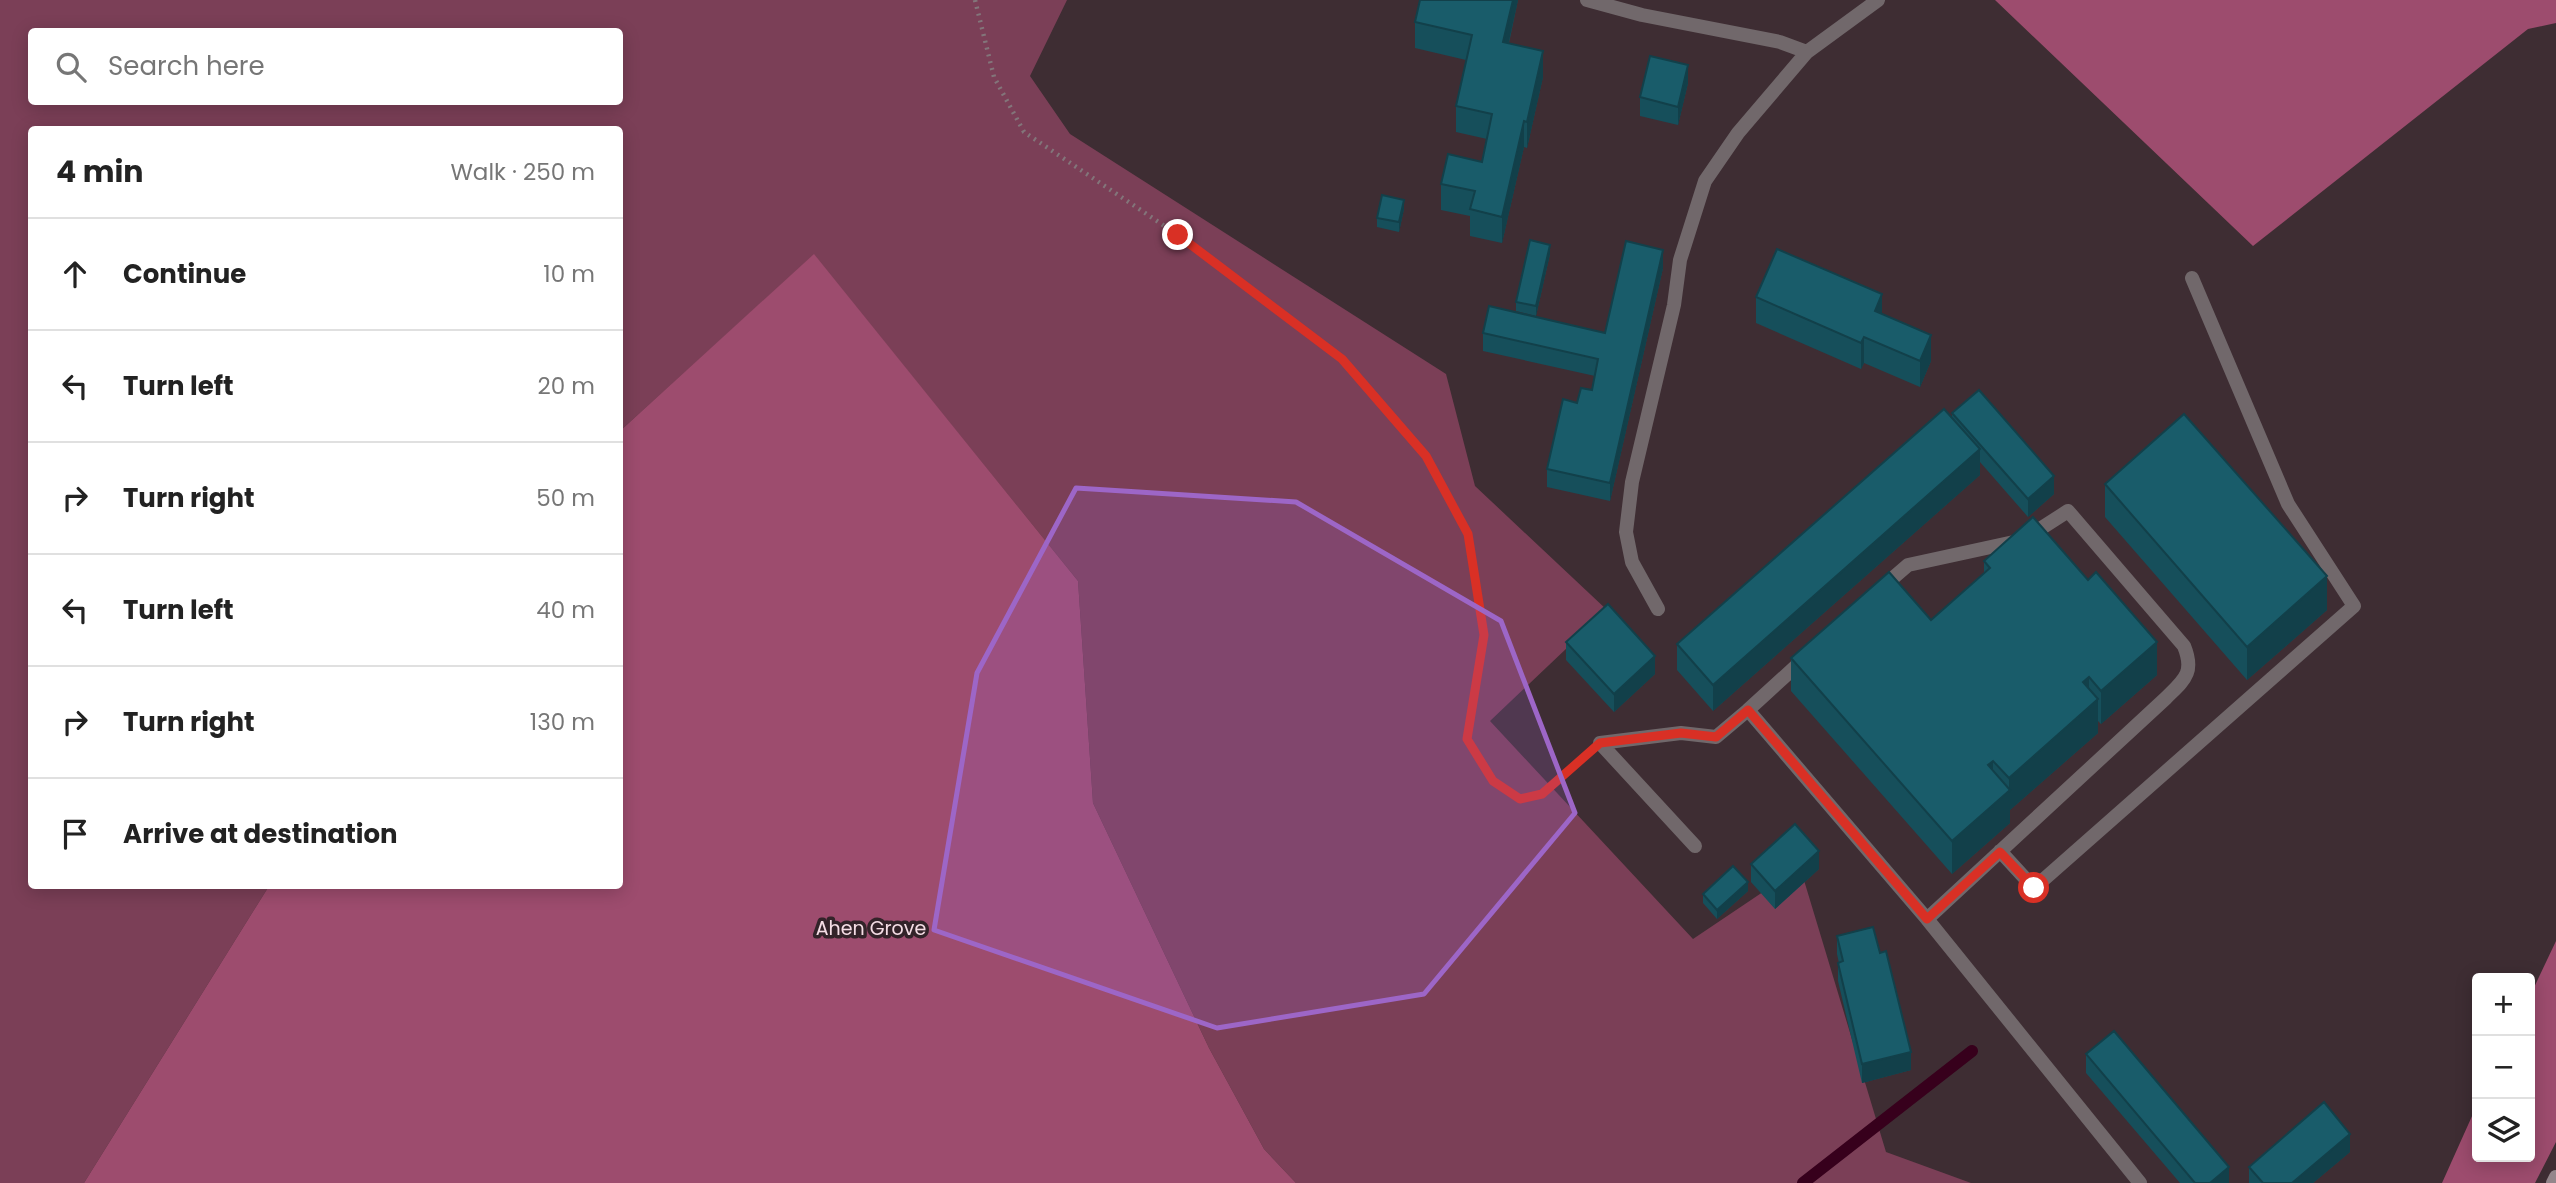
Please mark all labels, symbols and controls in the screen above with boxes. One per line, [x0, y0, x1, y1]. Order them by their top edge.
search box [28, 28, 623, 105]
icon: search [52, 48, 90, 86]
text: Search here [108, 48, 265, 84]
text: 4 min [56, 150, 144, 193]
text: Walk · 250 m [450, 156, 595, 188]
route end [1162, 219, 1193, 250]
icon: ahead [56, 255, 94, 293]
text: Continue [123, 256, 246, 292]
text: 10 m [543, 258, 595, 290]
icon: left [56, 367, 94, 405]
text: Turn left [123, 368, 234, 404]
text: 20 m [537, 370, 595, 402]
icon: right [56, 479, 94, 517]
text: Turn right [123, 480, 255, 516]
text: 50 m [536, 482, 595, 514]
icon: left [56, 591, 94, 629]
text: Turn left [123, 592, 234, 628]
text: 40 m [536, 594, 595, 626]
icon: right [56, 703, 94, 741]
text: Turn right [123, 704, 255, 740]
text: 130 m [530, 706, 595, 738]
icon: arrive [56, 815, 94, 853]
text: Arrive at destination [123, 816, 398, 852]
route start [2018, 872, 2049, 903]
park label: Ahen Grove [816, 915, 926, 942]
map controls [2472, 973, 2535, 1162]
button: + [2472, 973, 2535, 1036]
button: − [2472, 1036, 2535, 1099]
button: layers [2472, 1099, 2535, 1162]

